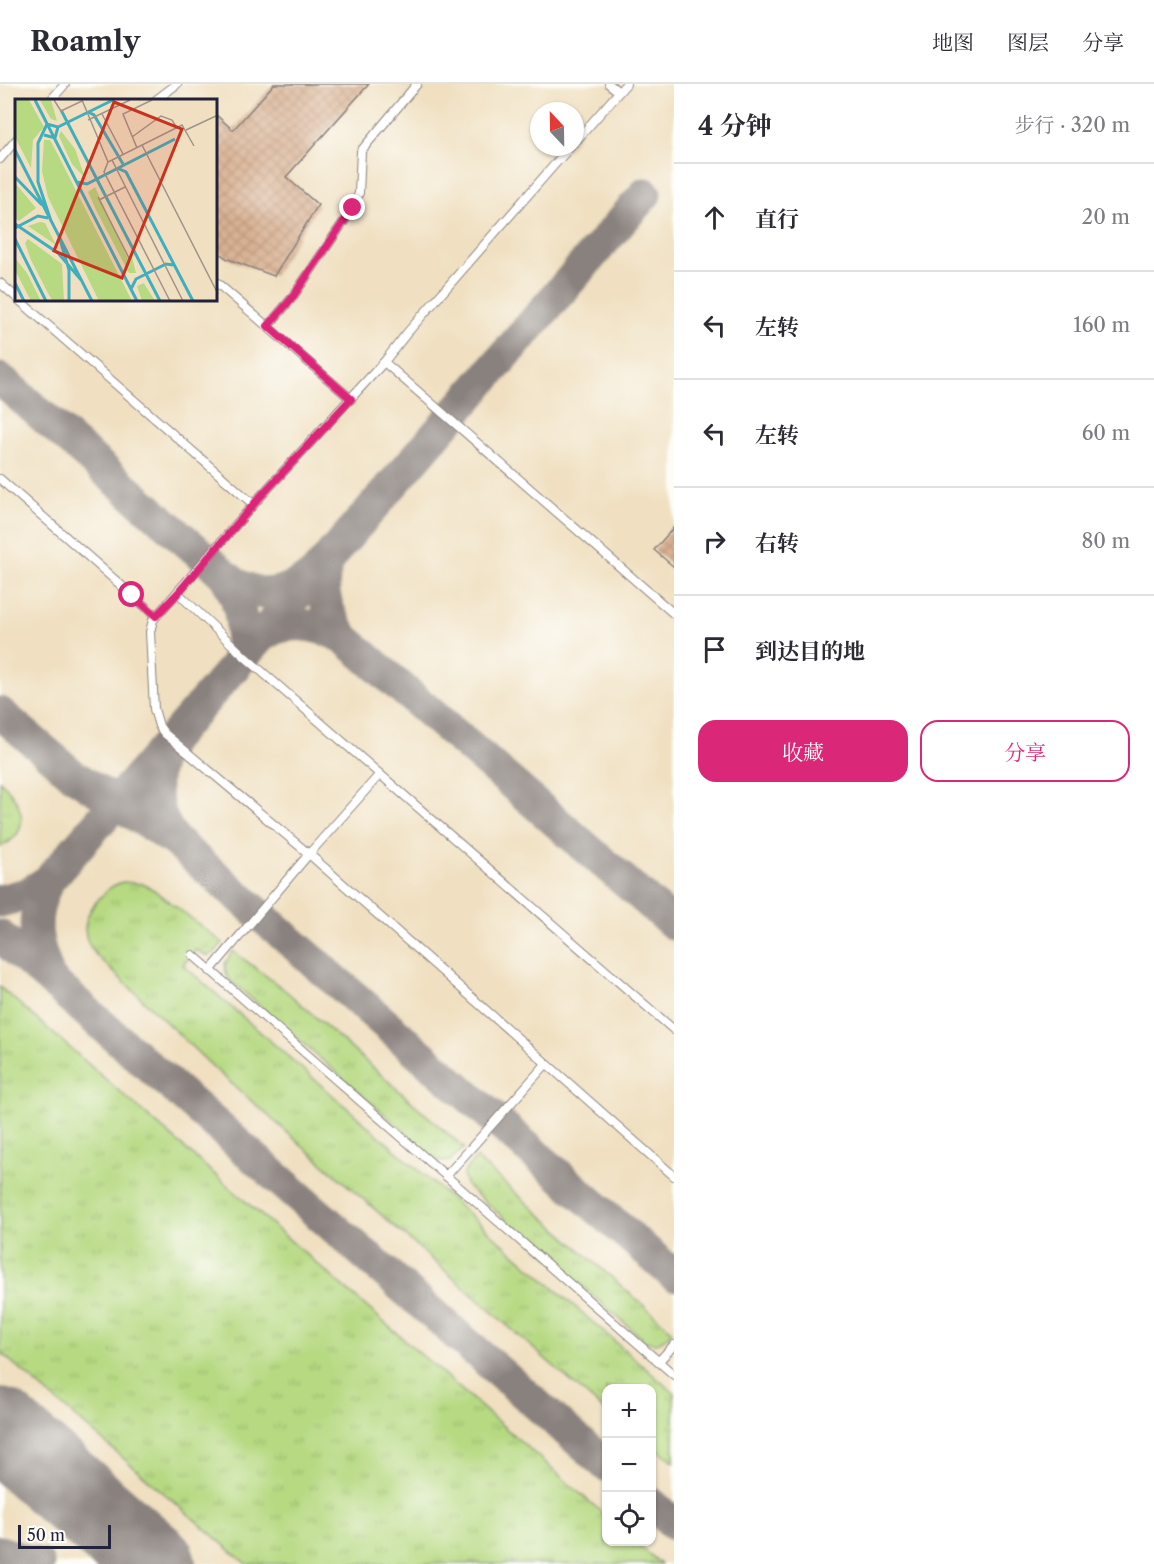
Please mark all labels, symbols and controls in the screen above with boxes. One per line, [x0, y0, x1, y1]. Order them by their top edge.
text: Roamly [30, 24, 140, 58]
text: 地图 [932, 30, 974, 55]
text: 图层 [1007, 30, 1049, 55]
text: 分享 [1082, 30, 1124, 55]
inset map [15, 99, 218, 302]
north arrow [530, 102, 584, 156]
text: 4 分钟 [698, 110, 772, 142]
text: 步行 · 320 m [1015, 113, 1130, 137]
route end [339, 194, 365, 220]
icon: ahead [698, 201, 731, 234]
text: 20 m [1082, 205, 1130, 229]
text: 直行 [755, 206, 799, 233]
icon: left [698, 309, 731, 342]
text: 160 m [1073, 313, 1130, 337]
text: 左转 [755, 314, 799, 341]
icon: left [698, 417, 731, 450]
text: 60 m [1082, 421, 1130, 445]
text: 左转 [755, 422, 799, 449]
icon: right [698, 525, 731, 558]
text: 80 m [1082, 529, 1130, 553]
text: 右转 [755, 530, 799, 557]
route start [118, 581, 144, 607]
icon: arrive [698, 633, 731, 666]
text: 到达目的地 [755, 638, 865, 665]
button: 收藏 [698, 720, 908, 782]
button: 分享 [920, 720, 1130, 782]
map controls [602, 1384, 656, 1546]
button: + [602, 1384, 656, 1438]
button: − [602, 1438, 656, 1492]
button: locate [602, 1492, 656, 1546]
scale bar [18, 1522, 111, 1550]
text: 50 m [27, 1525, 65, 1545]

